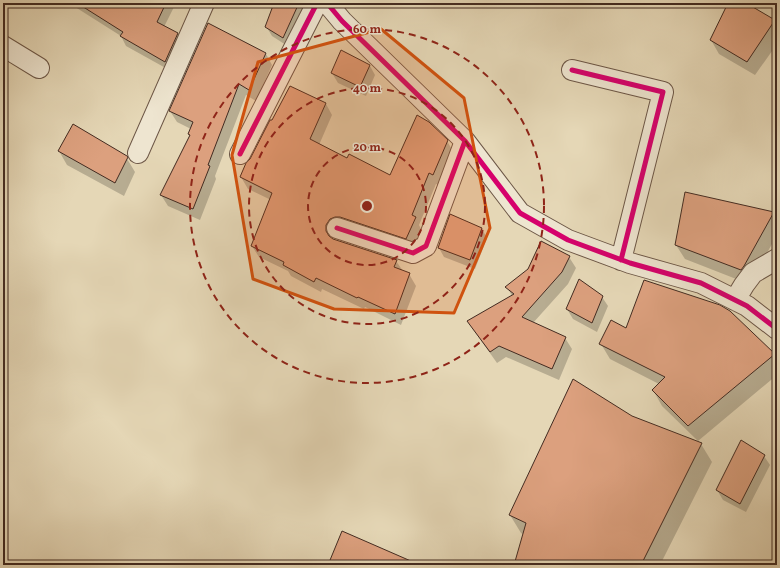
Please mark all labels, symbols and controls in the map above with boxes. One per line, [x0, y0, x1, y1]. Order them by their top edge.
text: 60 m [353, 22, 381, 38]
text: 40 m [353, 81, 382, 97]
text: 20 m [353, 140, 381, 156]
centre of rings [360, 199, 374, 213]

